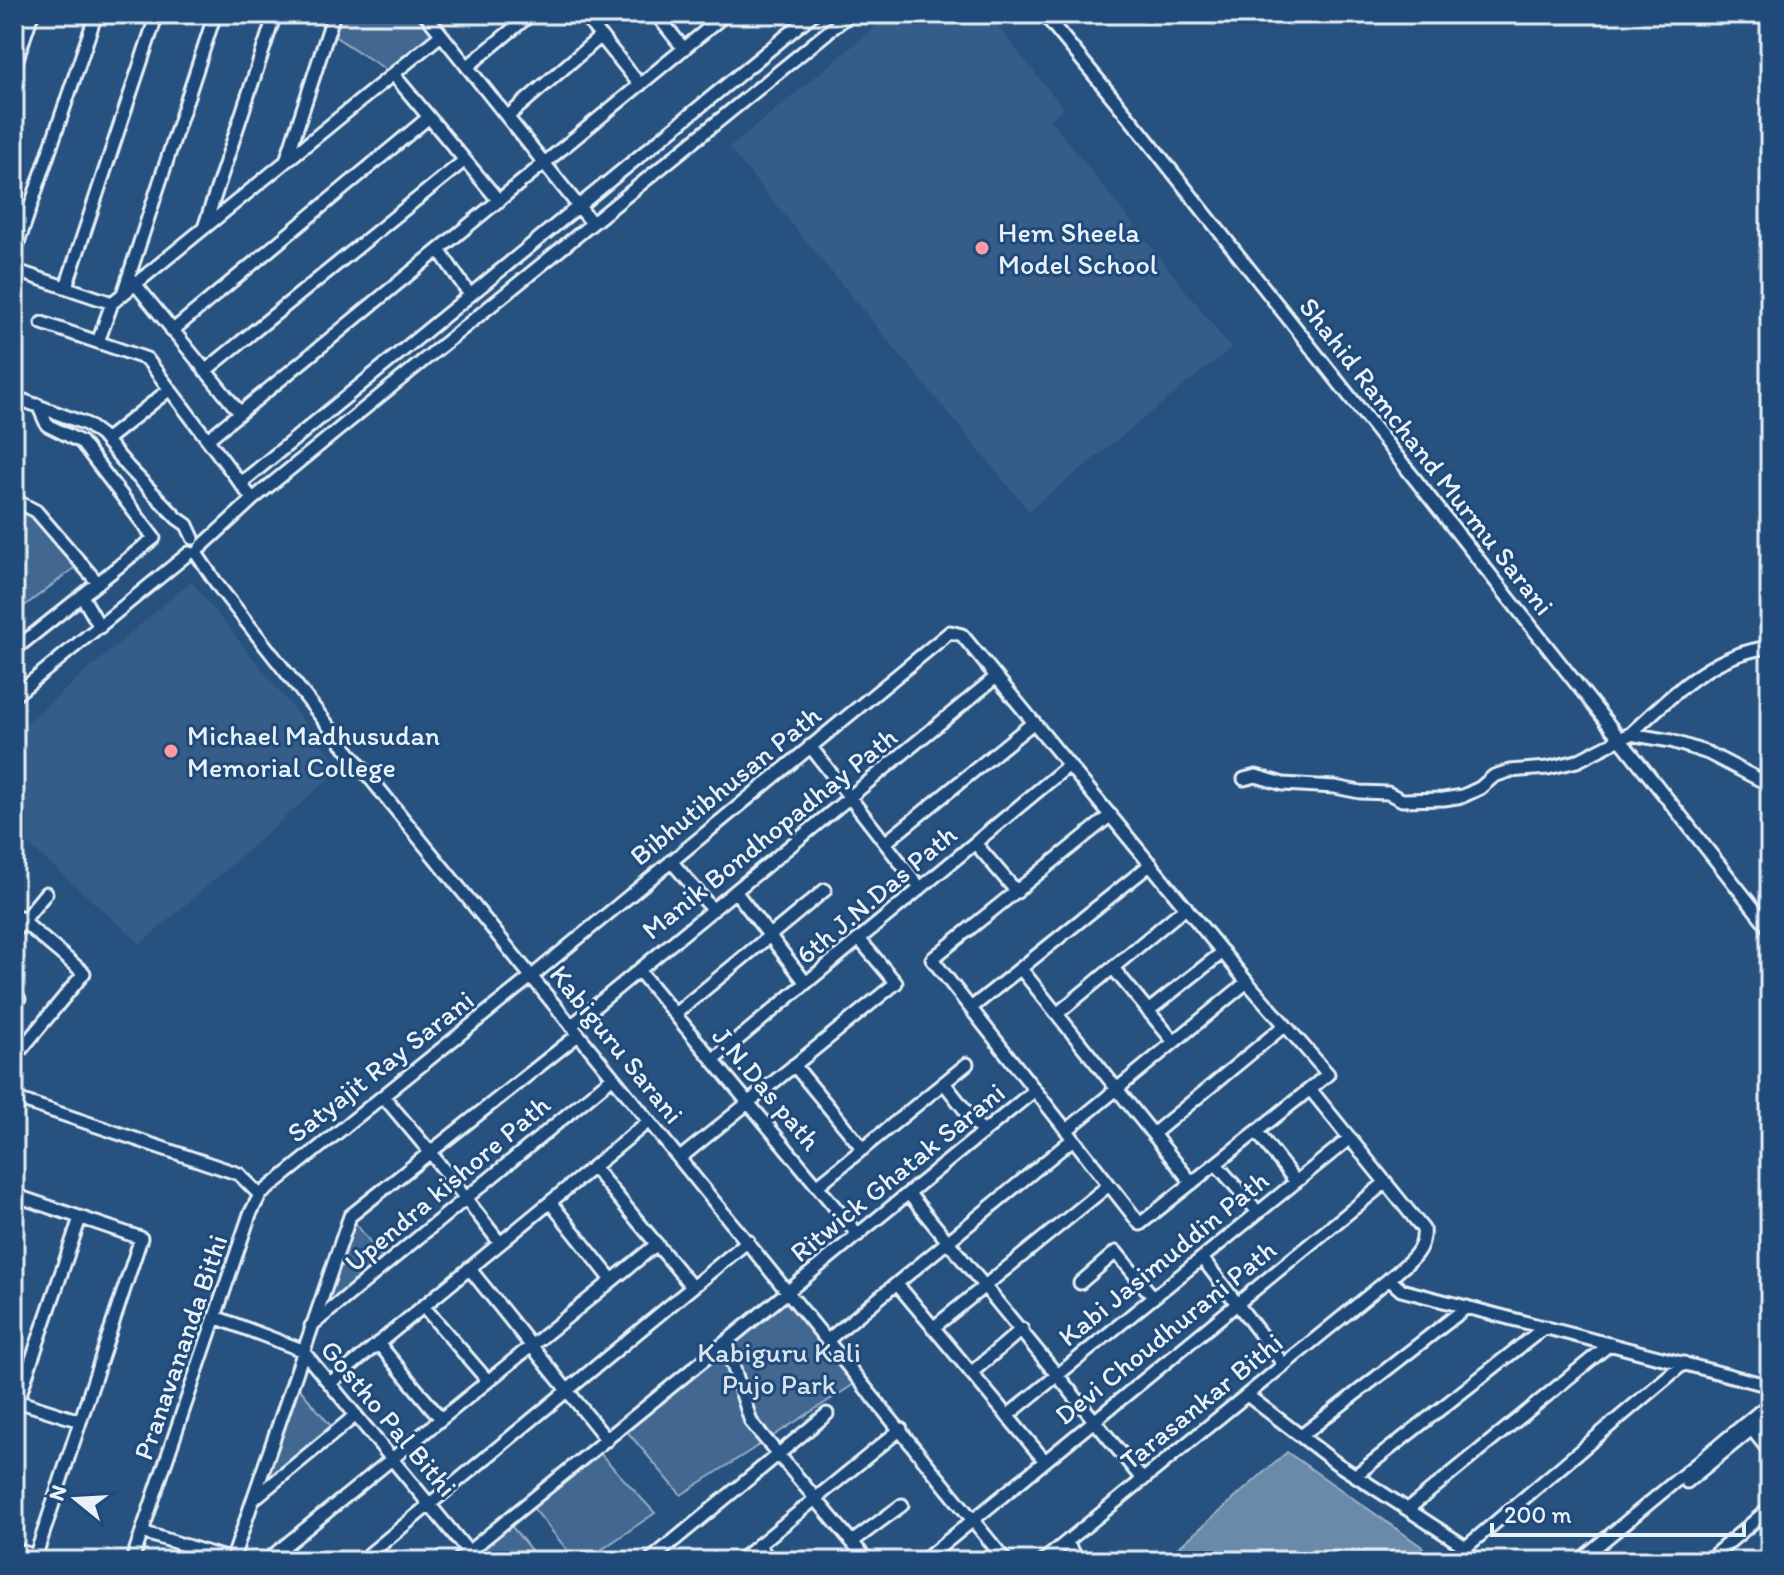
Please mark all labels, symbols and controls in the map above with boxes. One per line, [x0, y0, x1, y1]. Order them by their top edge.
place label: Hem Sheela Model School [998, 215, 1158, 281]
marker: Hem Sheela Model School [973, 239, 991, 257]
street label: Shahid Ramchand Murmu Sarani [1292, 290, 1562, 622]
street label: Bibhutibhusan Path [623, 698, 827, 872]
place label: Michael Madhusudan Memorial College [187, 718, 440, 784]
street label: Manik Bondhopadhay Path [634, 719, 904, 947]
marker: Michael Madhusudan Memorial College [162, 742, 180, 760]
street label: 6th J.N.Das Path [789, 817, 963, 971]
street label: Kabiguru Sarani [543, 958, 691, 1130]
street label: Satyajit Ray Sarani [280, 983, 480, 1149]
street label: J.N.Das path [705, 1019, 829, 1157]
street label: Ritwick Ghatak Sarani [783, 1075, 1011, 1269]
street label: Upendra kishore Path [337, 1087, 557, 1279]
street label: Kabi Jasimuddin Path [1051, 1163, 1275, 1353]
street label: Pranavananda Bithi [126, 1230, 234, 1464]
street label: Devi Choudhurani Path [1047, 1232, 1283, 1432]
street label: Tarasankar Bithi [1113, 1325, 1289, 1477]
street label: Gostho Pal Bithi [314, 1333, 464, 1503]
park label: Kabiguru Kali Pujo Park [697, 1335, 861, 1401]
north arrow [36, 1459, 116, 1539]
text: N [42, 1482, 73, 1504]
scale bar [1492, 1487, 1744, 1537]
text: 200 m [1504, 1500, 1572, 1529]

